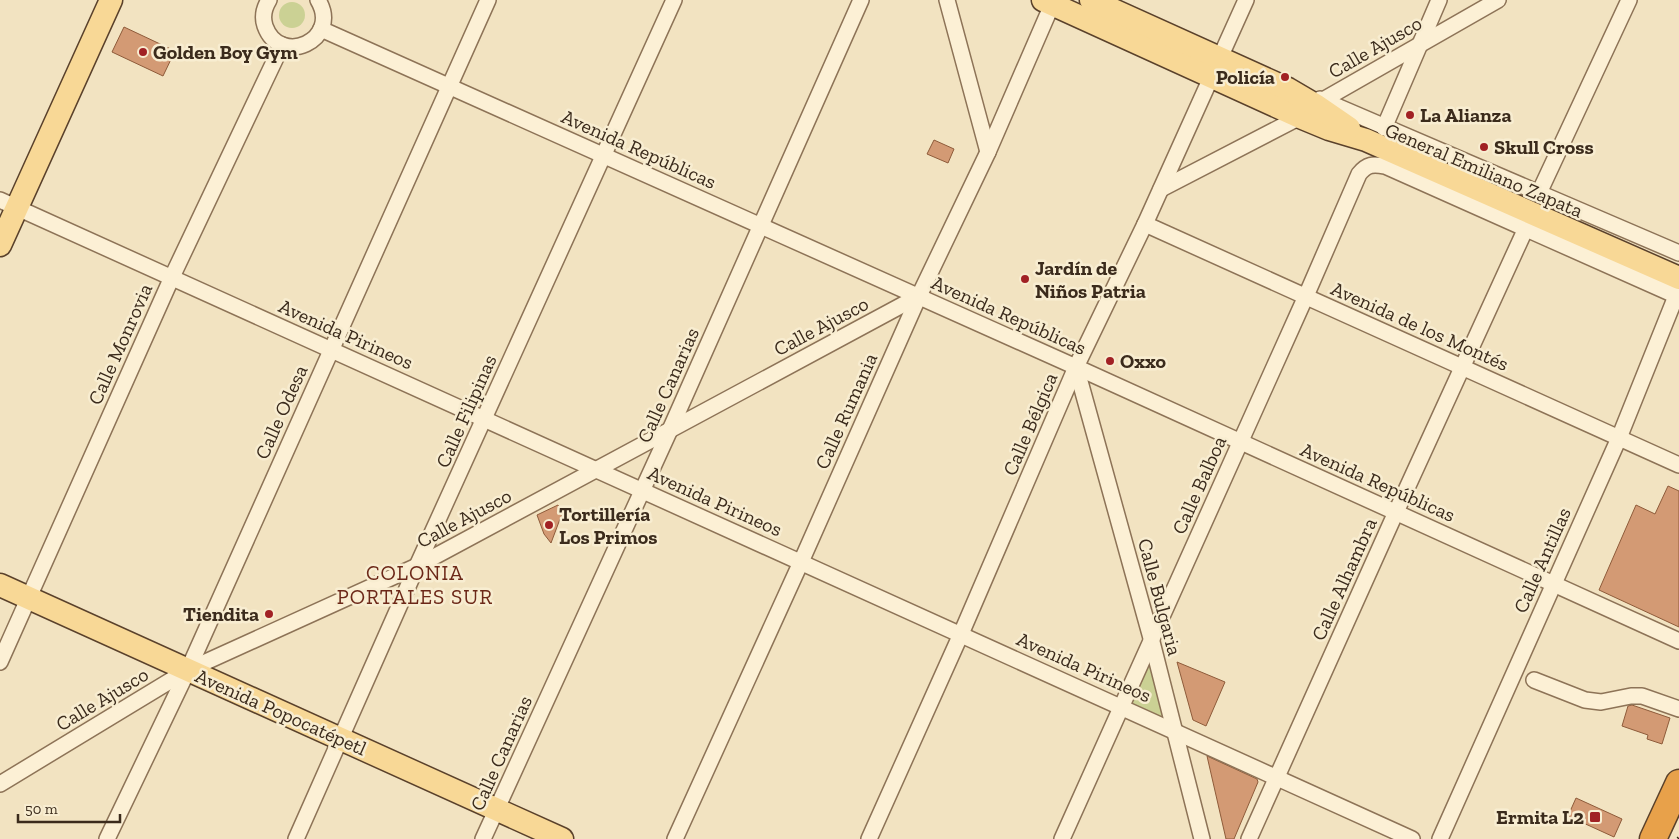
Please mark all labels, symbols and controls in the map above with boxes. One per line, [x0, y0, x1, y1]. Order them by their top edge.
street label: Calle Ajusco [1324, 11, 1426, 83]
place label: Golden Boy Gym [153, 40, 298, 64]
marker: Golden Boy Gym [137, 46, 149, 58]
place label: Policía [1216, 65, 1275, 89]
marker: Policía [1279, 71, 1291, 83]
place label: La Alianza [1420, 103, 1512, 127]
street label: Avenida Repúblicas [558, 104, 720, 194]
marker: La Alianza [1404, 109, 1416, 121]
street label: General Emiliano Zapata [1382, 117, 1587, 223]
place label: Skull Cross [1494, 135, 1594, 159]
marker: Skull Cross [1478, 141, 1490, 153]
place label: Jardín de Niños Patria [1035, 256, 1146, 303]
street label: Avenida Repúblicas [928, 270, 1090, 360]
marker: Jardín de Niños Patria [1019, 273, 1031, 285]
street label: Avenida de los Montés [1328, 276, 1512, 376]
street label: Calle Monrovia [83, 280, 158, 408]
street label: Calle Ajusco [770, 291, 872, 361]
street label: Avenida Pirineos [275, 294, 417, 374]
street label: Calle Canarias [632, 324, 704, 446]
street label: Calle Rumania [810, 349, 882, 473]
place label: Oxxo [1120, 349, 1166, 373]
street label: Calle Filipinas [430, 351, 502, 471]
marker: Oxxo [1104, 355, 1116, 367]
street label: Calle Odesa [250, 361, 313, 463]
street label: Calle Bélgica [998, 369, 1063, 479]
street label: Calle Balboa [1167, 432, 1231, 538]
street label: Avenida Repúblicas [1297, 437, 1459, 527]
street label: Avenida Pirineos [644, 461, 786, 541]
street label: Calle Ajusco [413, 483, 515, 553]
place label: Tortillería Los Primos [559, 502, 657, 549]
street label: Calle Antillas [1508, 503, 1576, 617]
street label: Calle Alhambra [1306, 514, 1382, 644]
marker: Tortillería Los Primos [543, 519, 555, 531]
street label: Calle Bulgaria [1133, 536, 1187, 658]
district label: COLONIA PORTALES SUR [337, 560, 493, 609]
place label: Tiendita [183, 602, 259, 626]
marker: Tiendita [263, 608, 275, 620]
street label: Avenida Pirineos [1013, 627, 1155, 707]
street label: Calle Ajusco [51, 662, 153, 736]
street label: Avenida Popocatépetl [192, 663, 370, 761]
street label: Calle Canarias [465, 692, 537, 814]
scale bar [18, 792, 120, 824]
text: 50 m [25, 800, 58, 818]
place label: Ermita L2 [1496, 805, 1584, 829]
marker: Ermita L2 [1588, 810, 1602, 824]

